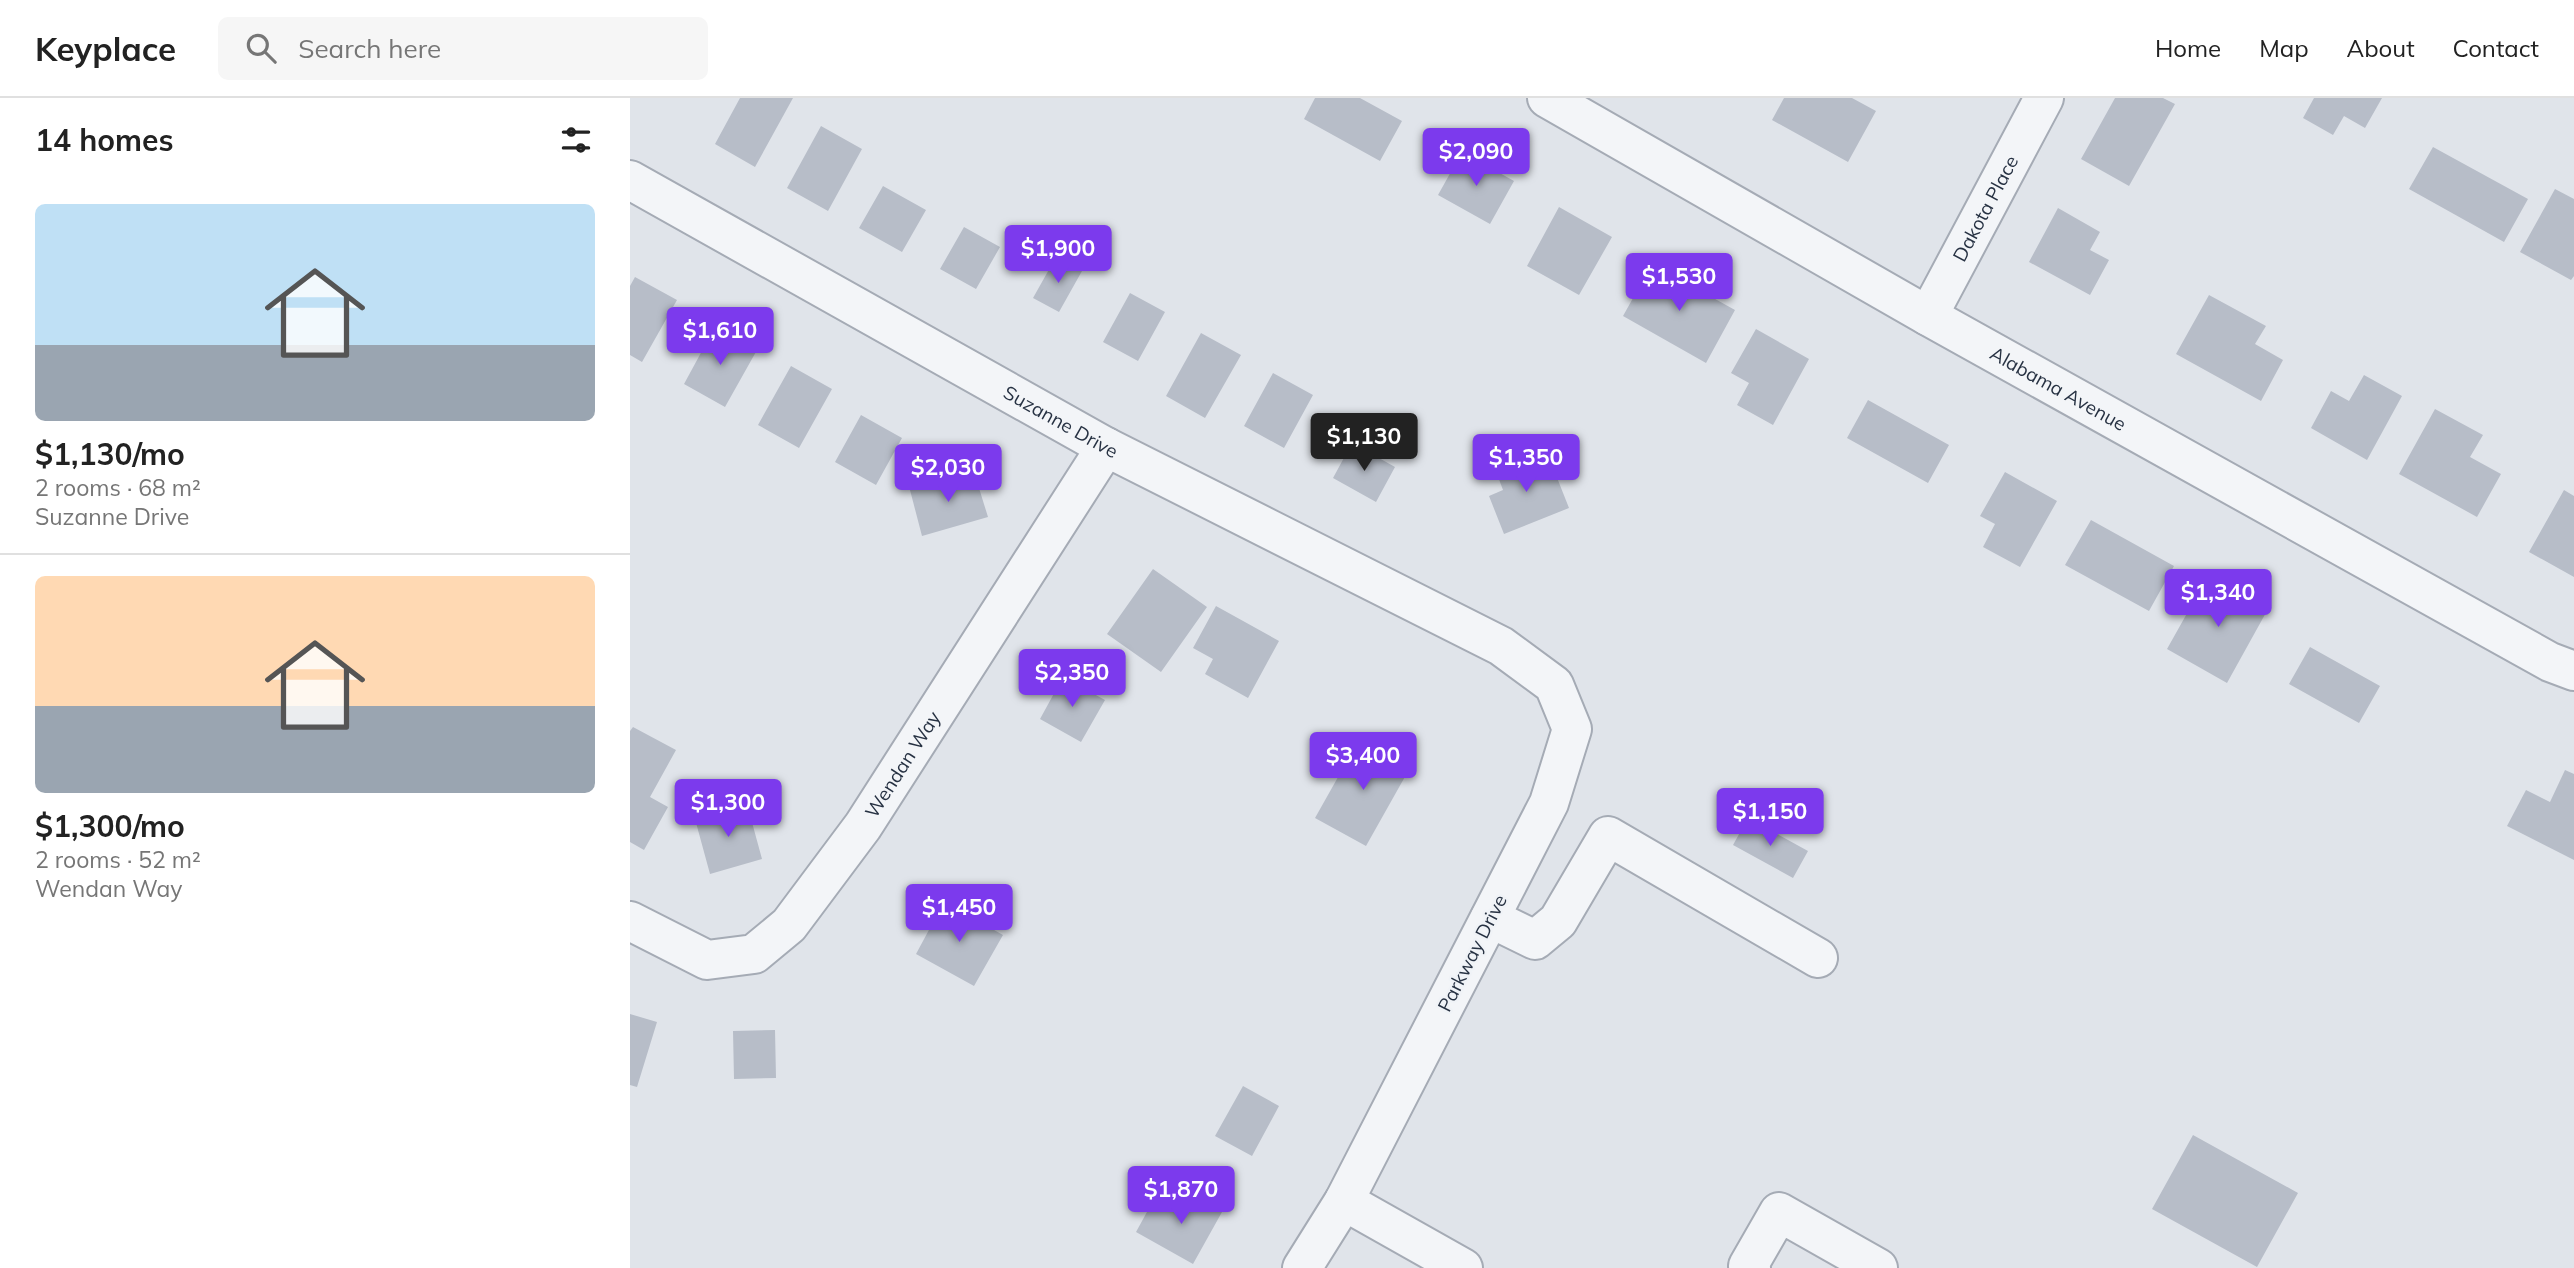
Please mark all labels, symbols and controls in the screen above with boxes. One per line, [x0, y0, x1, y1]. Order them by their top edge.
search box [218, 17, 708, 80]
text: Keyplace [35, 28, 176, 69]
icon: search [242, 29, 280, 67]
text: Search here [298, 32, 441, 65]
text: Home [2155, 33, 2221, 63]
text: Map [2259, 33, 2309, 63]
text: About [2347, 33, 2415, 63]
text: Contact [2453, 33, 2539, 63]
text: 14 homes [35, 121, 174, 159]
icon: filters [557, 121, 595, 159]
pin: $2,090 [1419, 129, 1533, 188]
text: $2,090 [1439, 136, 1513, 165]
street label: Dakota Place [1947, 151, 2023, 266]
pin: $1,900 [1001, 226, 1115, 285]
text: $1,900 [1021, 233, 1095, 262]
icon: home [252, 250, 378, 376]
pin: $1,530 [1622, 254, 1736, 313]
text: $1,530 [1642, 261, 1716, 290]
pin: $1,610 [663, 308, 777, 367]
text: $1,610 [683, 315, 757, 344]
street label: Alabama Avenue [1986, 341, 2130, 436]
street label: Suzanne Drive [999, 380, 1122, 463]
pin: $1,130 [1307, 414, 1421, 473]
text: $1,130 [1327, 421, 1401, 450]
pin: $1,350 [1469, 434, 1583, 494]
text: $1,130/mo [35, 435, 185, 473]
text: $1,350 [1489, 442, 1563, 471]
pin: $2,030 [891, 444, 1005, 504]
text: $2,030 [911, 452, 985, 481]
text: 2 rooms · 68 m² [35, 473, 201, 502]
text: Suzanne Drive [35, 502, 189, 531]
pin: $1,340 [2161, 570, 2275, 629]
text: $1,340 [2181, 577, 2255, 606]
icon: home [252, 622, 378, 748]
pin: $2,350 [1015, 650, 1129, 709]
text: $2,350 [1035, 657, 1109, 686]
street label: Wendan Way [860, 707, 946, 822]
pin: $3,400 [1306, 732, 1420, 792]
text: $3,400 [1326, 740, 1400, 769]
pin: $1,300 [671, 780, 785, 839]
text: $1,300 [691, 787, 765, 816]
pin: $1,150 [1713, 788, 1827, 848]
text: $1,150 [1733, 796, 1807, 825]
text: $1,300/mo [35, 807, 185, 845]
text: 2 rooms · 52 m² [35, 845, 201, 874]
text: Wendan Way [35, 874, 182, 903]
pin: $1,450 [902, 884, 1016, 944]
street label: Parkway Drive [1432, 890, 1512, 1016]
text: $1,450 [922, 892, 996, 921]
pin: $1,870 [1124, 1166, 1238, 1226]
text: $1,870 [1144, 1174, 1218, 1203]

